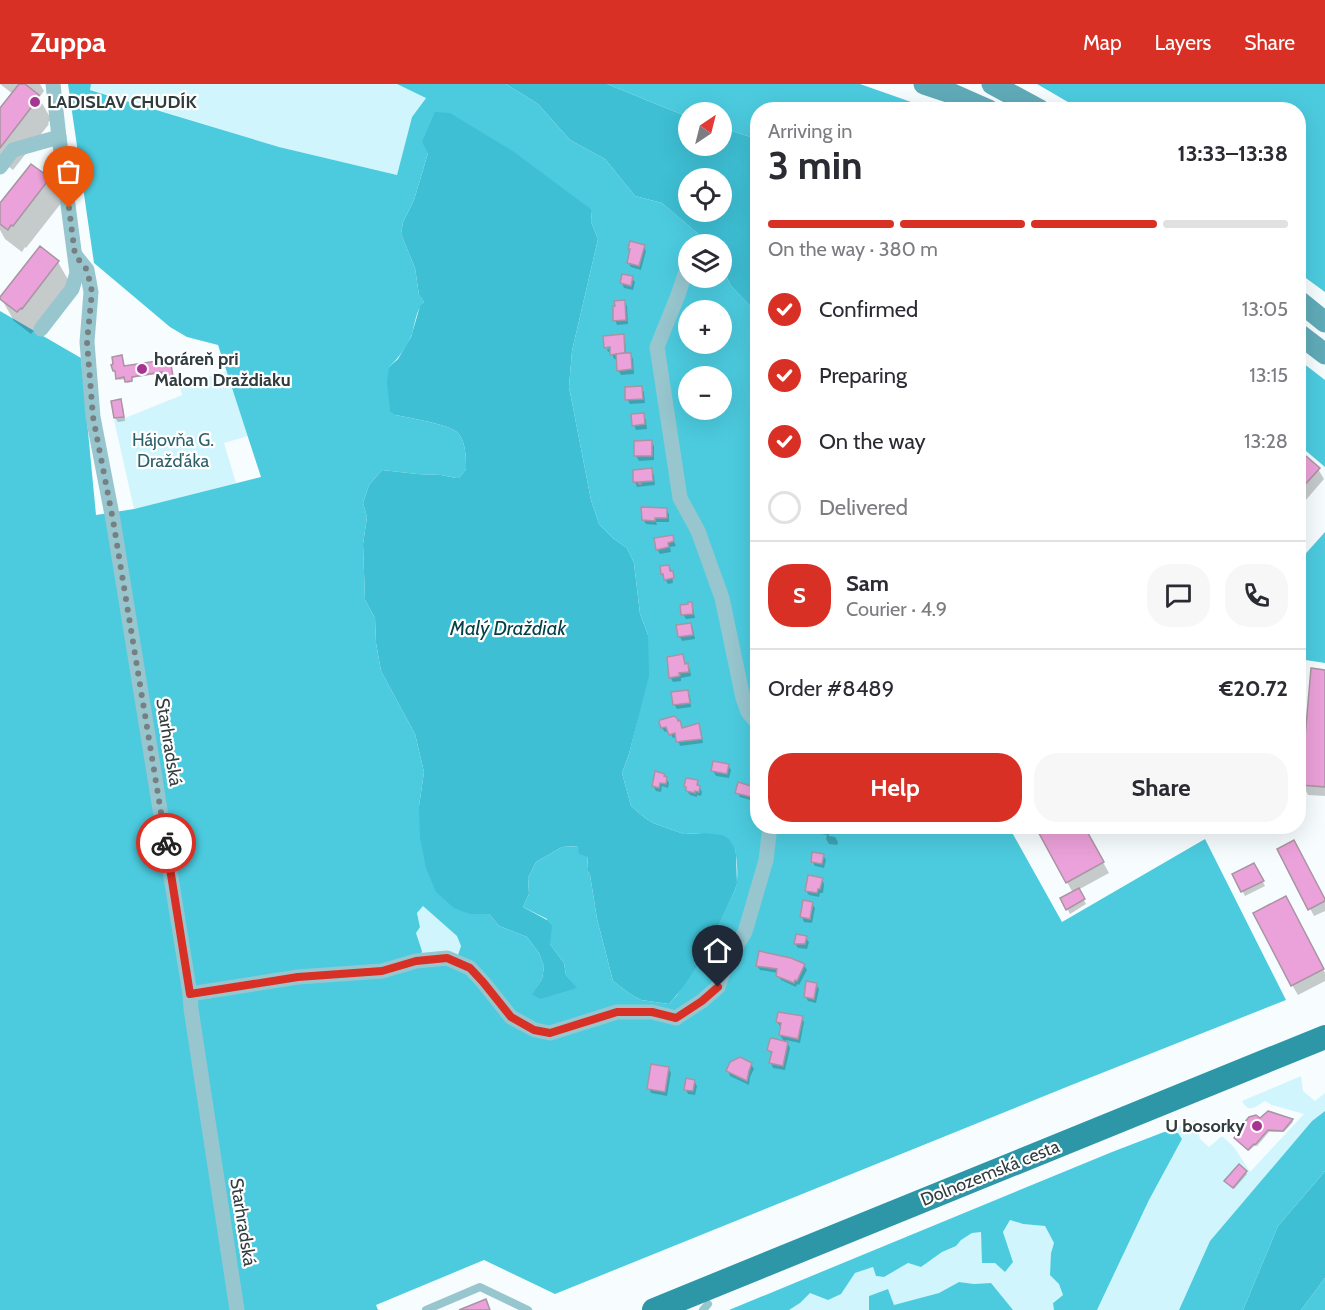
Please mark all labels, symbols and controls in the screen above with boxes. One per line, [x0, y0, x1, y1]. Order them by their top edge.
text: Zuppa [30, 25, 106, 59]
text: Map [1083, 30, 1122, 55]
text: Layers [1155, 30, 1211, 55]
text: Share [1244, 30, 1295, 55]
place label: LADISLAV CHUDÍK [47, 91, 197, 113]
marker: LADISLAV CHUDÍK [28, 95, 42, 109]
north arrow [678, 102, 732, 156]
map controls [678, 102, 732, 420]
text: Arriving in [768, 119, 852, 143]
text: 13:33–13:38 [1178, 140, 1288, 167]
text: 3 min [768, 141, 863, 189]
pin [43, 146, 94, 208]
icon: bag [52, 155, 85, 188]
button: locate [678, 168, 732, 222]
button: layers [678, 234, 732, 288]
text: On the way · 380 m [768, 237, 938, 261]
icon: check [768, 293, 801, 326]
text: Confirmed [819, 296, 918, 323]
text: 13:05 [1242, 297, 1288, 321]
button: + [678, 300, 732, 354]
place label: horáreň pri Malom Draždiaku [154, 348, 291, 391]
icon: check [768, 359, 801, 392]
marker: horáreň pri Malom Draždiaku [135, 362, 149, 376]
text: Preparing [819, 362, 907, 389]
text: 13:15 [1249, 363, 1288, 387]
button: − [678, 366, 732, 420]
icon: check [768, 425, 801, 458]
text: On the way [819, 428, 926, 455]
park label: Hájovňa G. Dražďáka [132, 429, 214, 472]
text: 13:28 [1244, 429, 1288, 453]
text: Delivered [819, 494, 908, 521]
button: chat [1147, 564, 1210, 627]
button: phone [1225, 564, 1288, 627]
text: Sam [846, 570, 889, 597]
text: S [793, 582, 806, 609]
text: Courier · 4.9 [846, 597, 947, 621]
water label: Malý Draždiak [449, 616, 567, 640]
text: Order #8489 [768, 675, 894, 702]
text: €20.72 [1219, 675, 1288, 702]
street label: Starhradská [151, 696, 187, 788]
button: Help [768, 753, 1022, 822]
button: Share [1034, 753, 1288, 822]
courier [136, 813, 196, 873]
icon: bike [150, 827, 183, 860]
pin [692, 925, 743, 987]
icon: home [701, 934, 734, 967]
place label: U bosorky [1165, 1115, 1245, 1137]
marker: U bosorky [1250, 1119, 1264, 1133]
street label: Dolnozemská cesta [917, 1135, 1063, 1211]
street label: Starhradská [225, 1176, 261, 1268]

